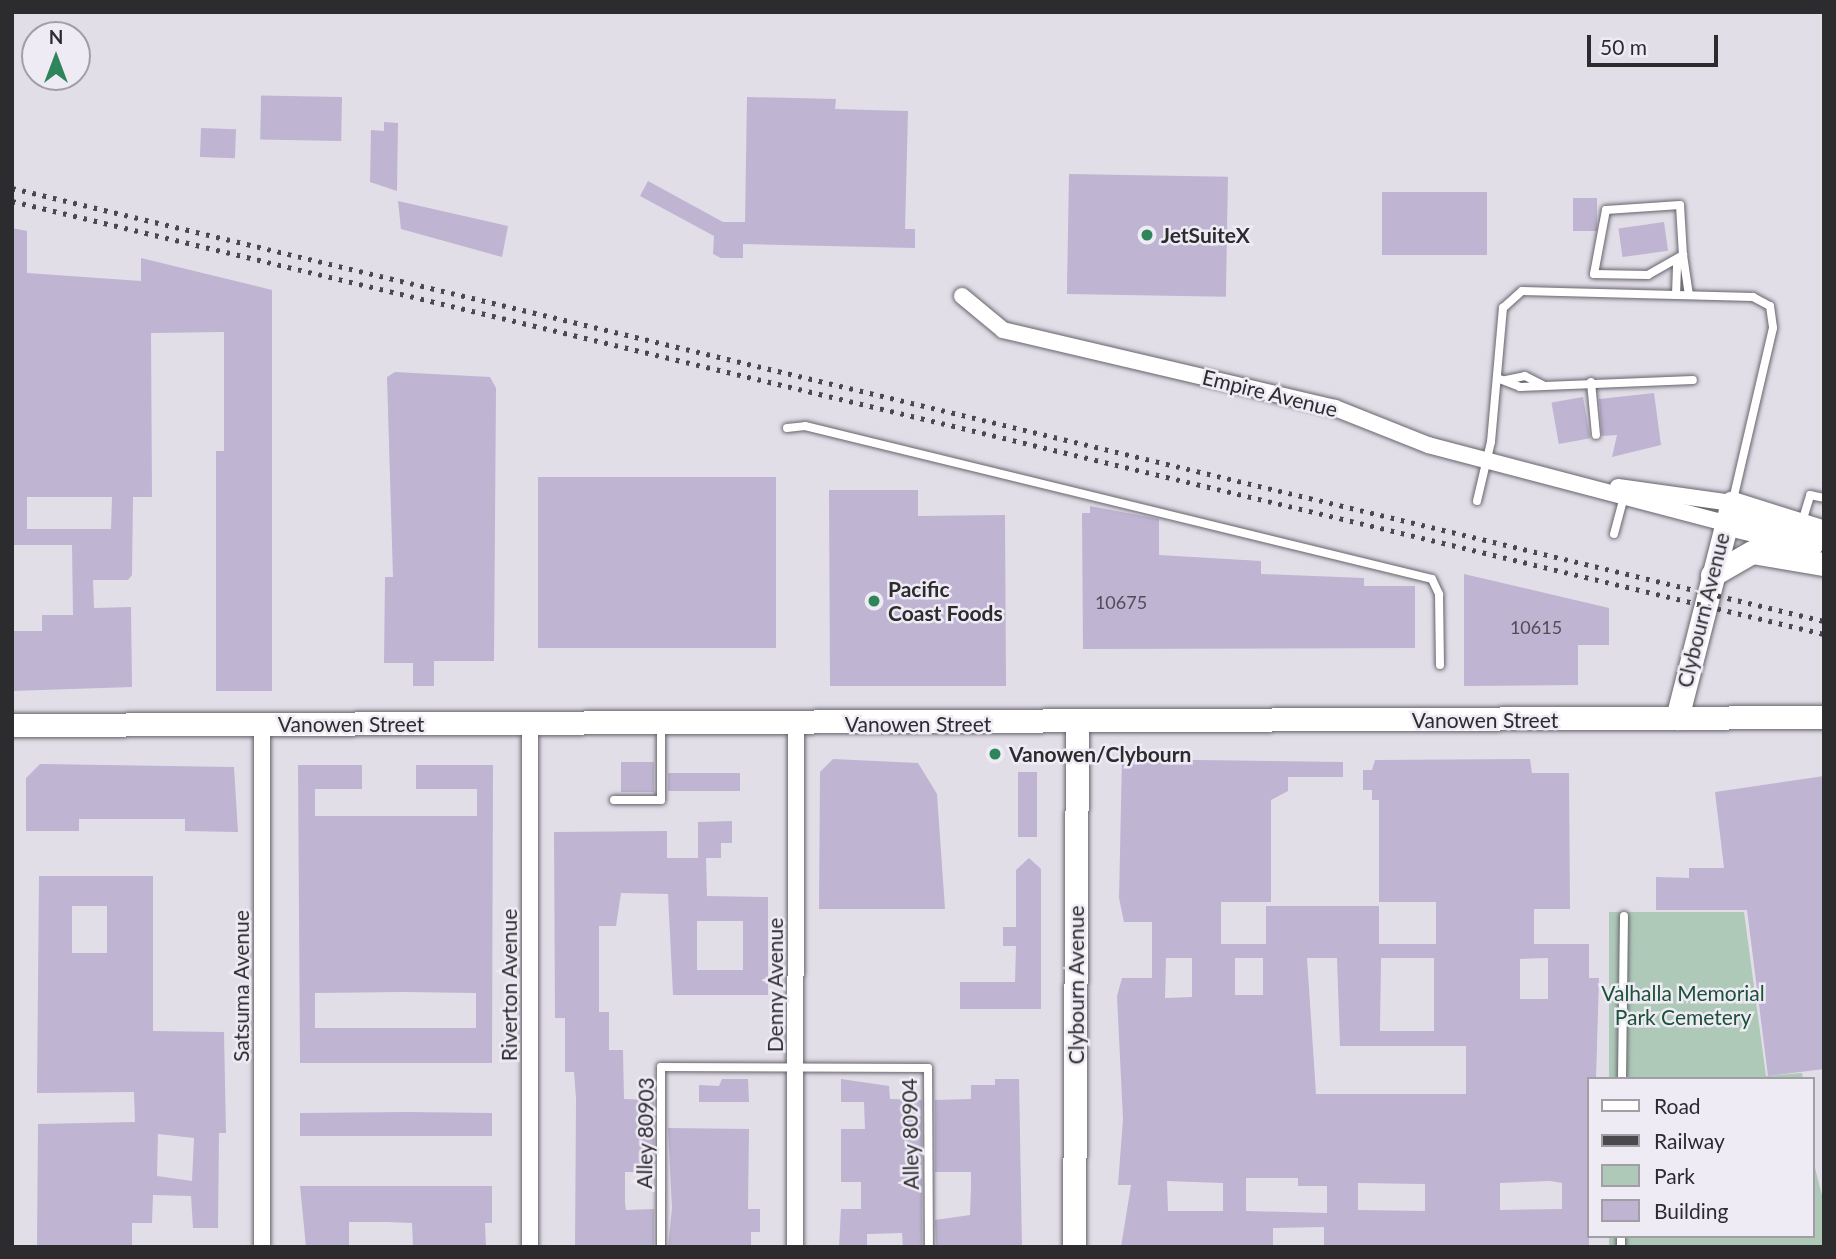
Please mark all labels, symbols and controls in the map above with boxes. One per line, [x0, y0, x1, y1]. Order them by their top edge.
north arrow [21, 21, 91, 91]
scale bar [1591, 21, 1722, 65]
text: N [49, 25, 63, 48]
text: 50 m [1600, 34, 1647, 59]
place label: JetSuiteX [1161, 222, 1250, 248]
marker: JetSuiteX [1139, 227, 1155, 243]
street label: Empire Avenue [1199, 364, 1341, 422]
street label: Clybourn Avenue [1671, 530, 1735, 690]
place label: Pacific Coast Foods [888, 576, 1003, 626]
house number: 10675 [1095, 591, 1147, 613]
marker: Pacific Coast Foods [866, 593, 882, 609]
house number: 10615 [1510, 616, 1562, 638]
street label: Vanowen Street [1412, 707, 1558, 733]
street label: Vanowen Street [278, 711, 424, 737]
street label: Vanowen Street [845, 711, 991, 737]
place label: Vanowen/Clybourn [1009, 741, 1191, 767]
marker: Vanowen/Clybourn [987, 746, 1003, 762]
street label: Clybourn Avenue [1063, 905, 1089, 1065]
street label: Riverton Avenue [496, 908, 522, 1062]
street label: Satsuma Avenue [228, 910, 254, 1062]
street label: Denny Avenue [762, 917, 788, 1053]
park label: Valhalla Memorial Park Cemetery [1601, 980, 1765, 1030]
street label: Alley 80903 [631, 1077, 659, 1189]
legend [1588, 1077, 1815, 1238]
street label: Alley 80904 [896, 1078, 924, 1190]
text: Road [1654, 1093, 1701, 1118]
text: Railway [1654, 1128, 1725, 1153]
text: Park [1654, 1163, 1695, 1188]
text: Building [1654, 1198, 1729, 1223]

